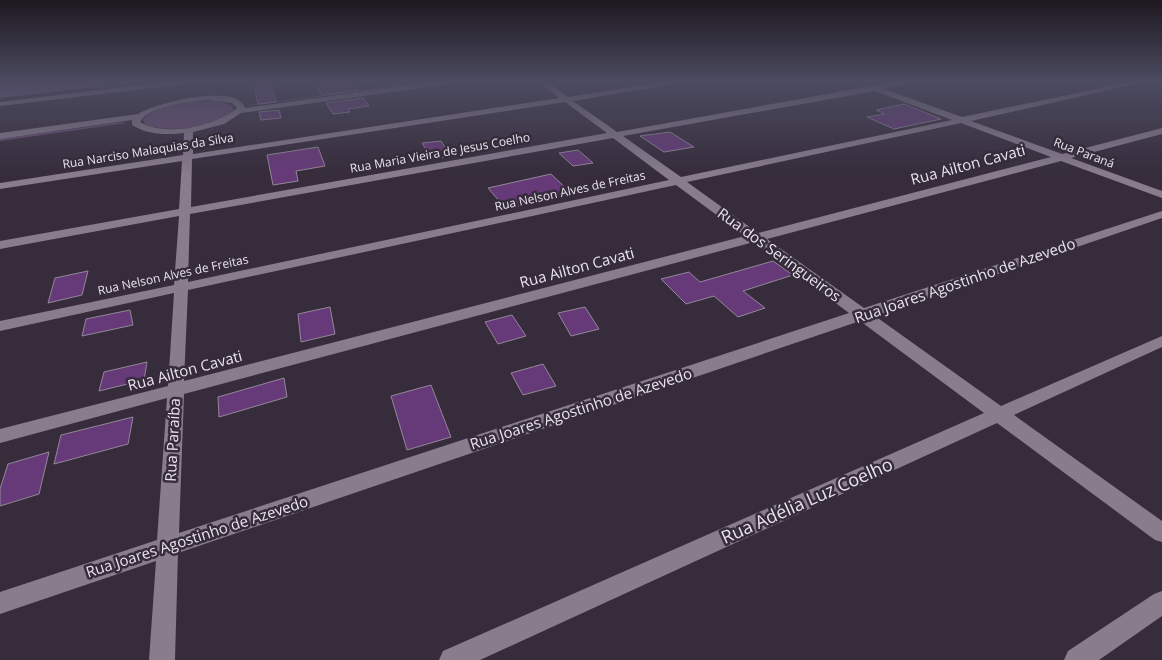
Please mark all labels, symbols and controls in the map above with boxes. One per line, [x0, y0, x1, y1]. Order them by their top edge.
street label: Rua Maria Vieira de Jesus Coelho [349, 128, 531, 177]
street label: Rua Narciso Malaquias da Silva [61, 129, 235, 172]
street label: Rua Paraná [1051, 133, 1117, 172]
street label: Rua Ailton Cavati [908, 139, 1027, 189]
street label: Rua Nelson Alves de Freitas [493, 166, 647, 215]
street label: Rua dos Seringueiros [714, 203, 845, 306]
street label: Rua Joares Agostinho de Azevedo [852, 233, 1078, 327]
street label: Rua Ailton Cavati [517, 242, 636, 292]
street label: Rua Nelson Alves de Freitas [96, 250, 250, 299]
street label: Rua Ailton Cavati [125, 345, 244, 395]
street label: Rua Joares Agostinho de Azevedo [467, 363, 694, 453]
street label: Rua Paraíba [160, 398, 184, 482]
street label: Rua Adélia Luz Coelho [717, 451, 896, 549]
street label: Rua Joares Agostinho de Azevedo [83, 491, 310, 581]

